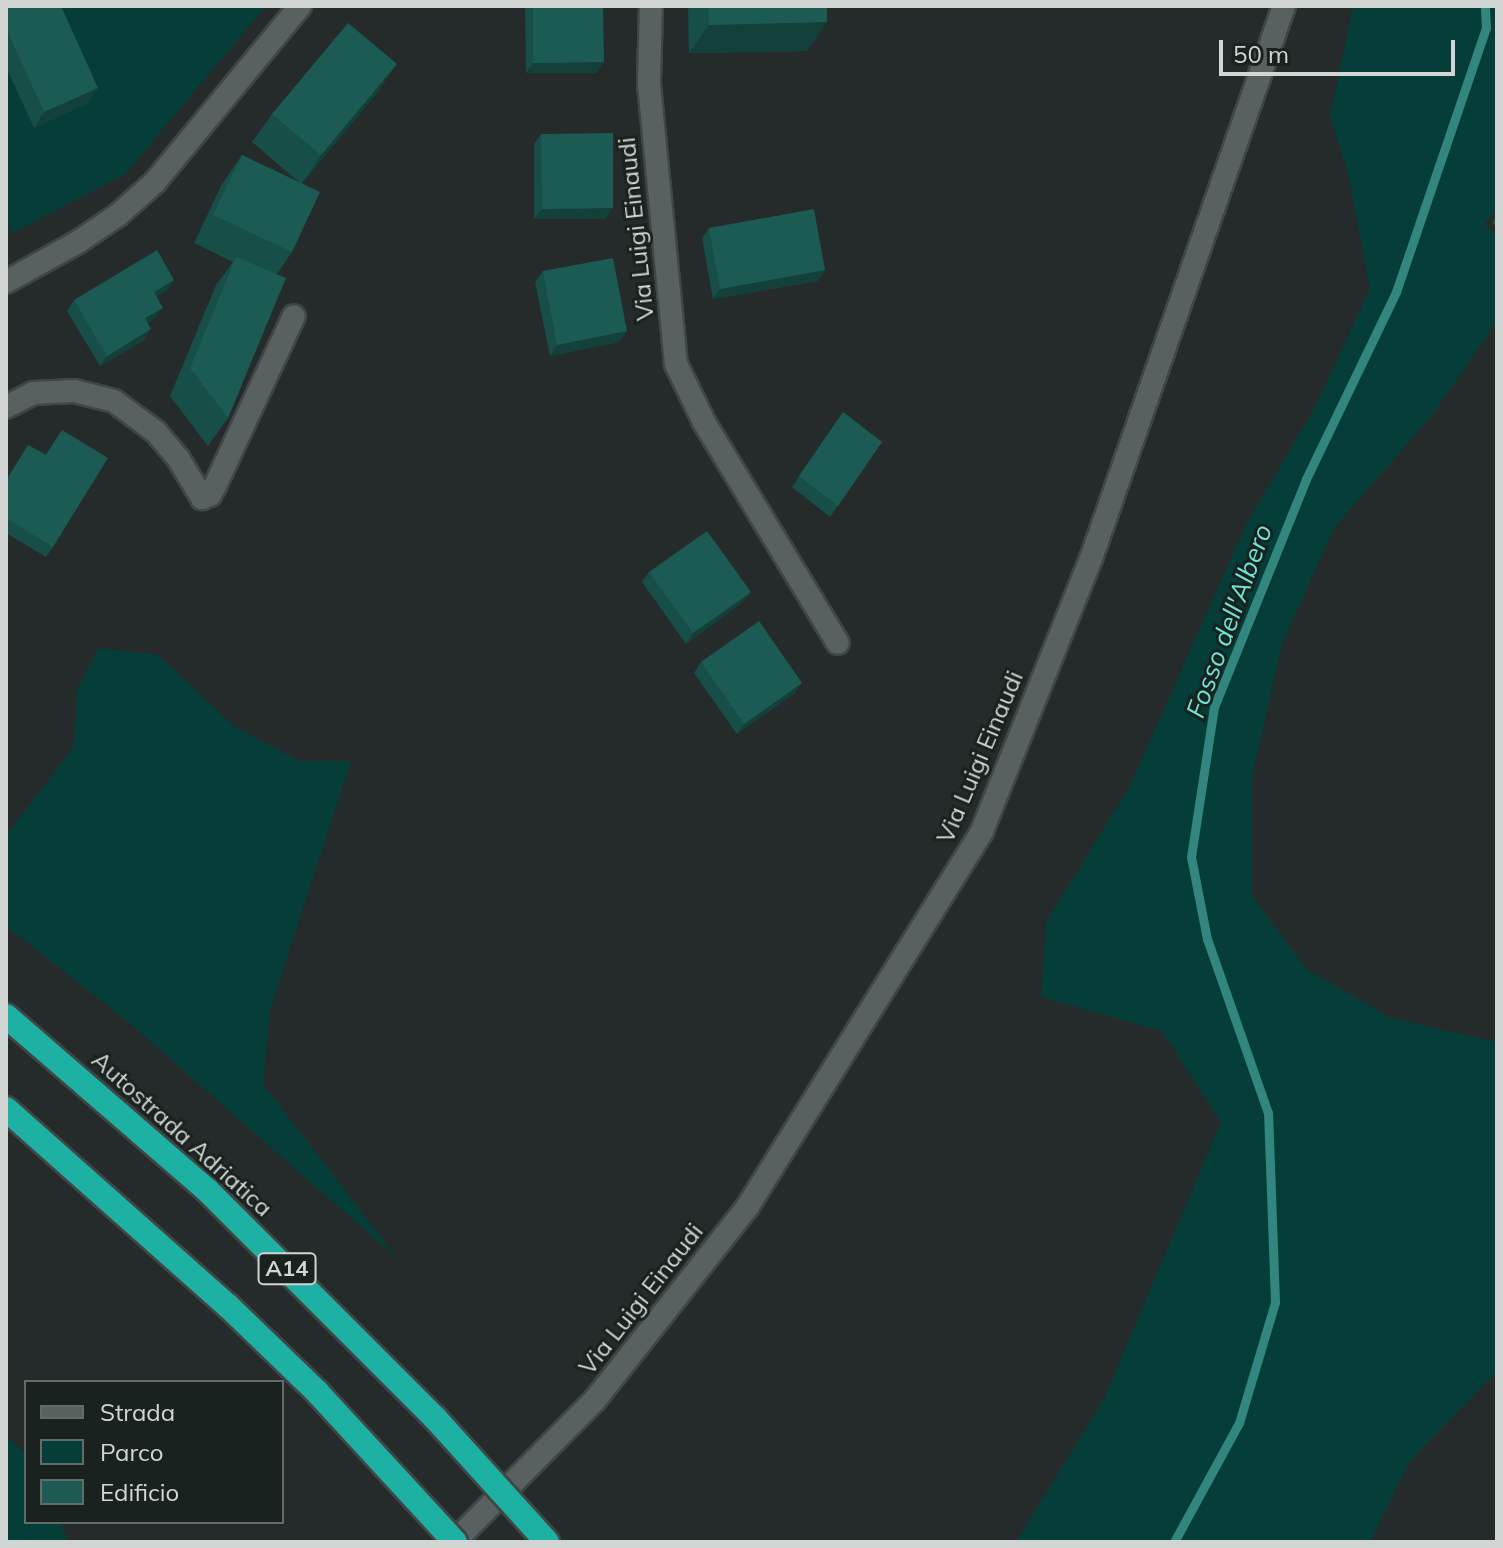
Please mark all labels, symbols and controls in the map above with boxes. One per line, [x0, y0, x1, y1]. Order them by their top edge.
scale bar [1223, 24, 1459, 74]
text: 50 m [1233, 39, 1289, 69]
street label: Via Luigi Einaudi [612, 136, 660, 322]
water label: Fosso dell'Albero [1180, 520, 1278, 722]
street label: Via Luigi Einaudi [931, 667, 1029, 847]
street label: Autostrada Adriatica [86, 1045, 278, 1223]
street label: Via Luigi Einaudi [573, 1218, 709, 1380]
road number: A14 [257, 1251, 317, 1287]
legend [24, 1380, 284, 1524]
text: Strada [100, 1397, 175, 1427]
text: Parco [100, 1437, 163, 1467]
text: Edificio [100, 1477, 179, 1507]

